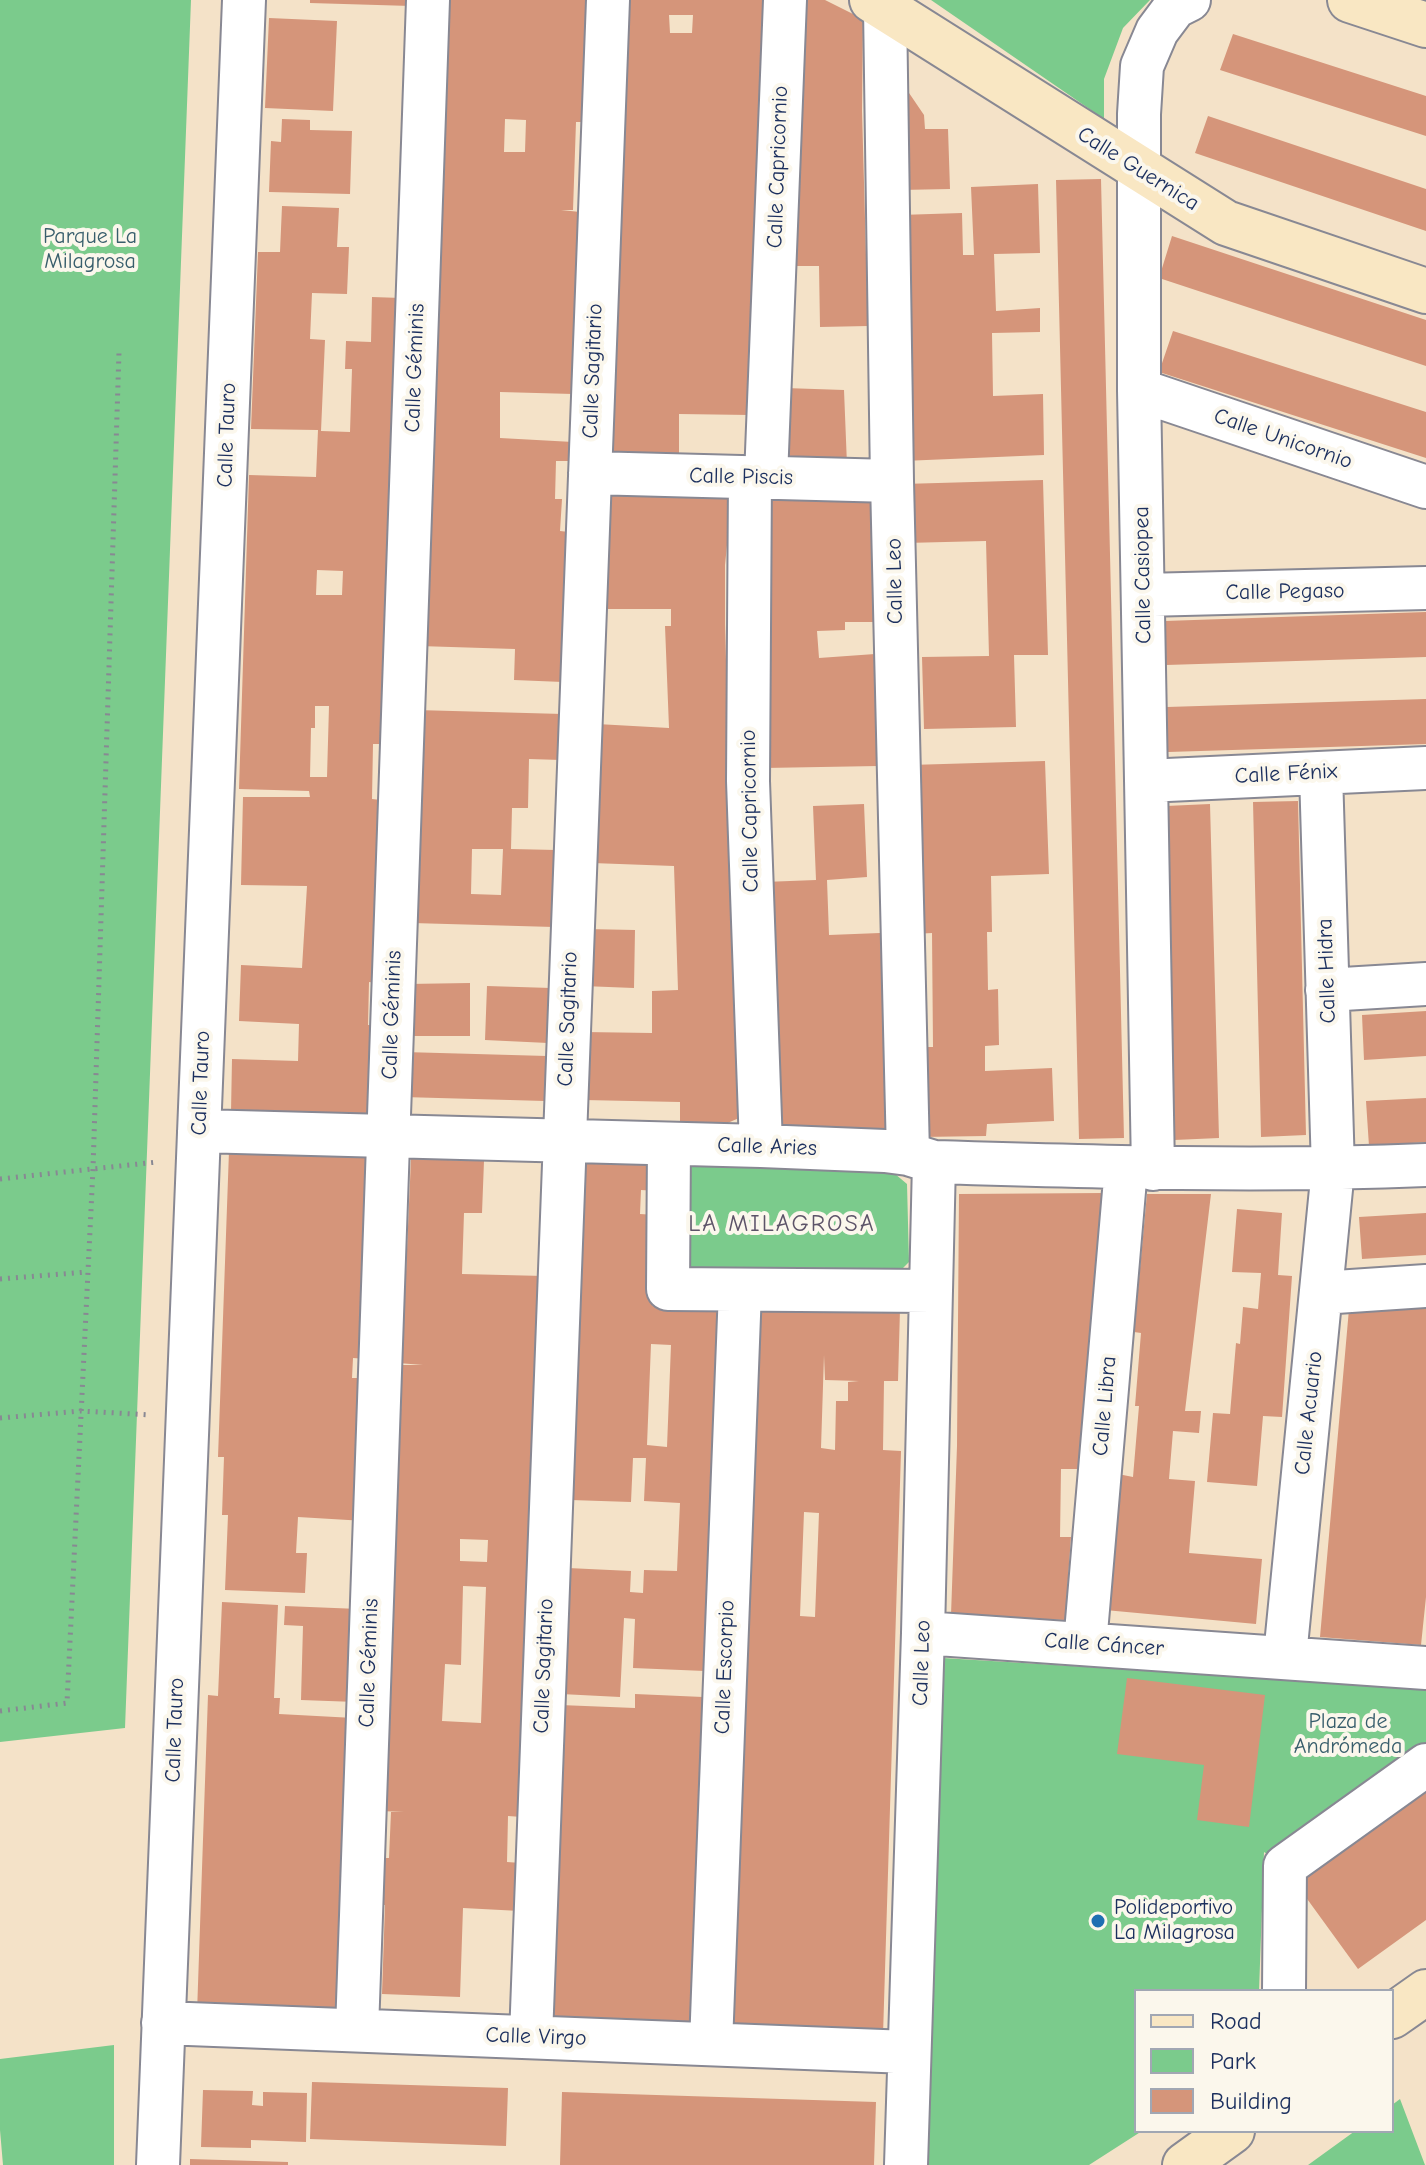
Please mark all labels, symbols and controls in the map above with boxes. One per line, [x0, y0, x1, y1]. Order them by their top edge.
street label: Calle Capricornio [762, 85, 794, 249]
street label: Calle Guernica [1072, 121, 1204, 217]
park label: Parque La Milagrosa [43, 224, 137, 276]
street label: Calle Géminis [400, 303, 430, 433]
street label: Calle Sagitario [577, 303, 609, 439]
street label: Calle Tauro [212, 382, 242, 488]
street label: Calle Unicornio [1210, 403, 1356, 475]
street label: Calle Piscis [689, 463, 793, 491]
street label: Calle Casiopea [1129, 506, 1157, 644]
street label: Calle Leo [881, 538, 909, 624]
street label: Calle Pegaso [1225, 578, 1345, 606]
street label: Calle Capricornio [735, 729, 765, 893]
street label: Calle Fénix [1234, 758, 1338, 790]
street label: Calle Hidra [1312, 918, 1342, 1024]
street label: Calle Géminis [377, 950, 407, 1080]
street label: Calle Sagitario [552, 951, 584, 1087]
street label: Calle Tauro [186, 1030, 216, 1136]
street label: Calle Aries [717, 1132, 817, 1162]
district label: LA MILAGROSA [688, 1210, 876, 1238]
street label: Calle Acuario [1289, 1350, 1329, 1476]
street label: Calle Libra [1087, 1355, 1123, 1457]
street label: Calle Géminis [354, 1598, 384, 1728]
street label: Calle Sagitario [528, 1598, 560, 1734]
street label: Calle Escorpio [709, 1599, 741, 1735]
street label: Calle Leo [907, 1619, 937, 1707]
street label: Calle Cáncer [1043, 1628, 1165, 1662]
street label: Calle Tauro [160, 1677, 190, 1783]
park label: Plaza de Andrómeda [1294, 1709, 1402, 1760]
place label: Polideportivo La Milagrosa [1114, 1895, 1235, 1946]
marker: Polideportivo La Milagrosa [1089, 1912, 1107, 1930]
legend [1134, 1989, 1394, 2133]
text: Road [1210, 2007, 1262, 2035]
street label: Calle Virgo [485, 2022, 587, 2052]
text: Park [1210, 2047, 1256, 2075]
text: Building [1210, 2087, 1292, 2115]

